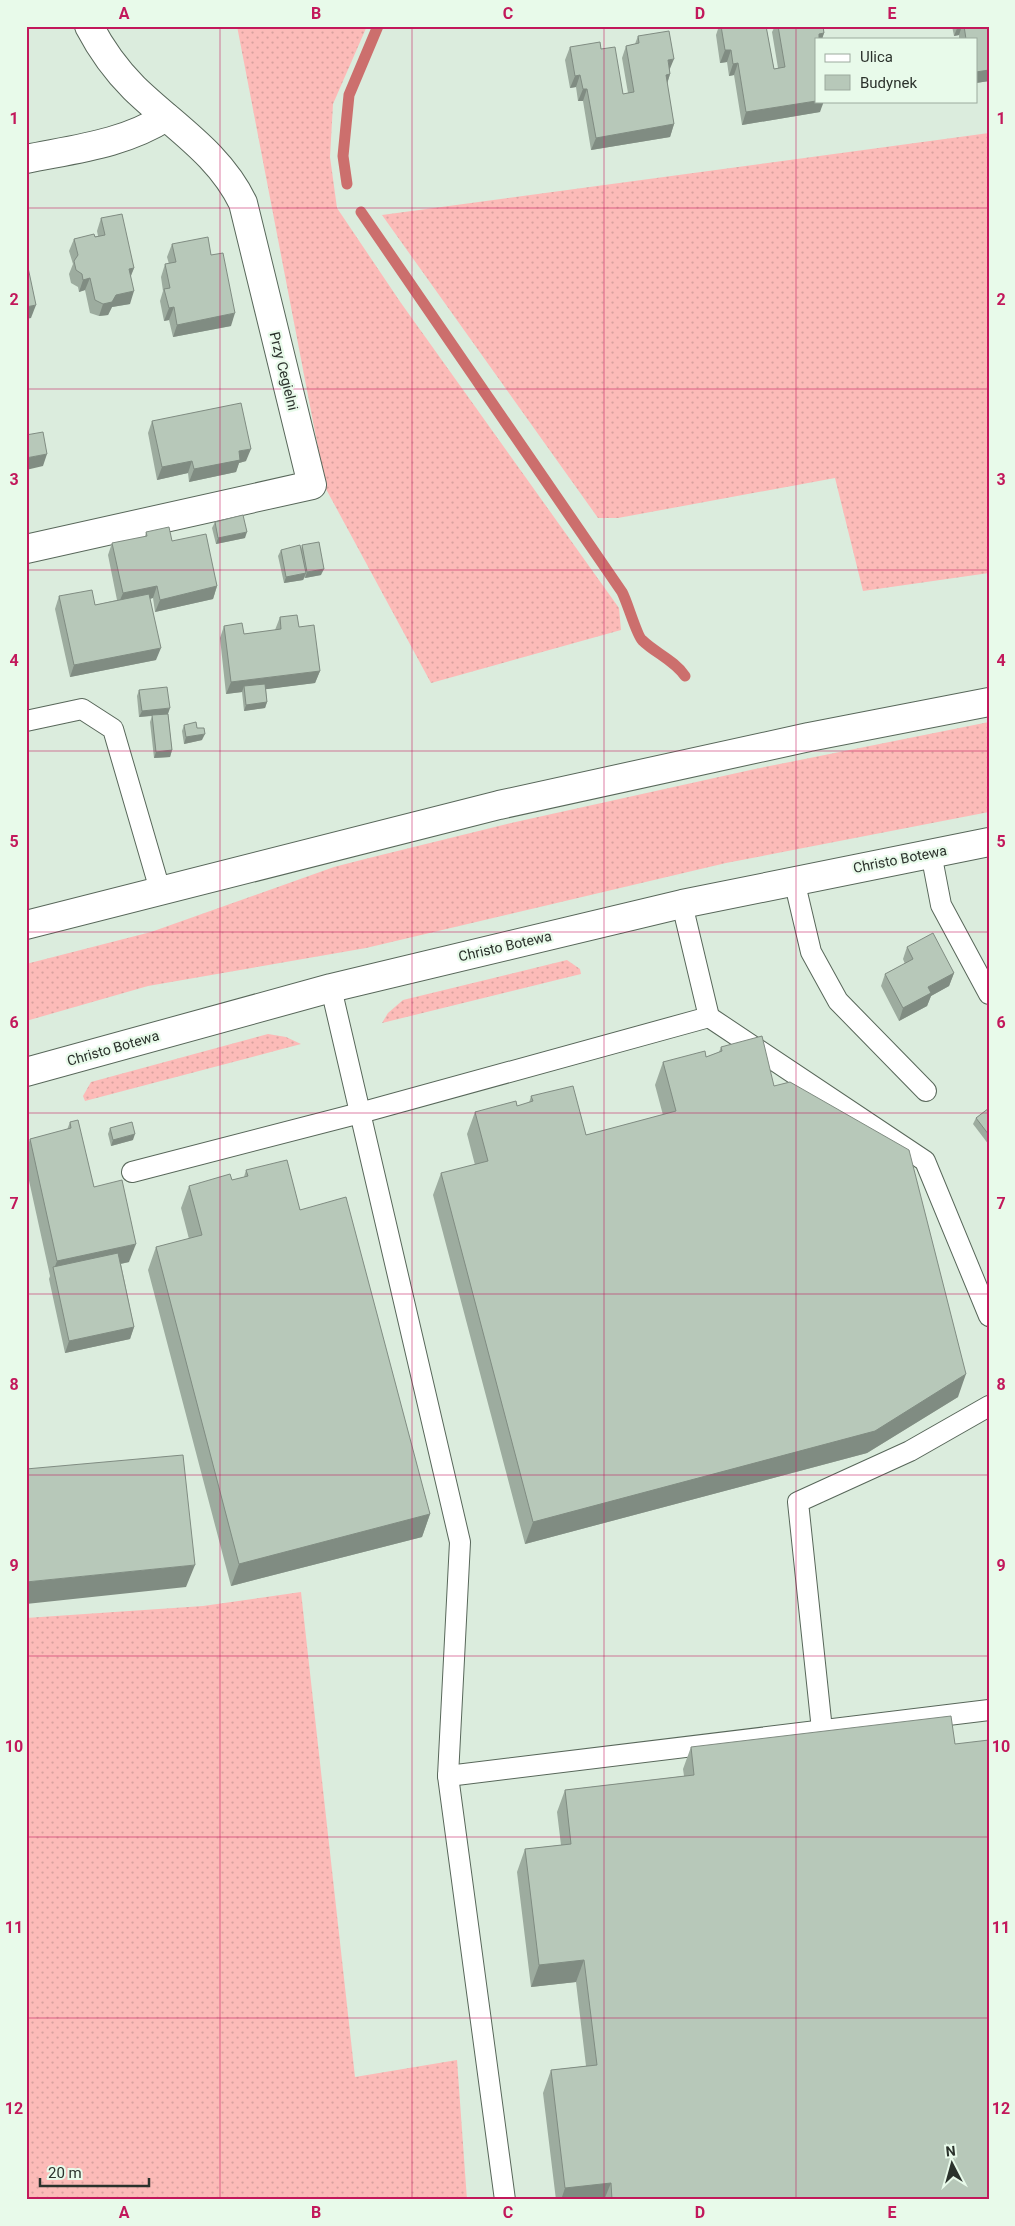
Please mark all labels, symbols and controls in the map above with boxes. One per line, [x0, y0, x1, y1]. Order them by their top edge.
text: A [119, 4, 130, 23]
text: B [311, 4, 321, 23]
text: C [503, 4, 513, 23]
text: D [695, 4, 705, 23]
text: E [888, 4, 897, 23]
legend [815, 38, 978, 102]
text: Ulica [860, 48, 893, 66]
text: Budynek [860, 74, 917, 92]
text: 1 [9, 109, 19, 128]
text: 1 [996, 109, 1006, 128]
text: 2 [9, 290, 19, 309]
text: 2 [996, 290, 1006, 309]
street label: Przy Cegielni [267, 330, 301, 412]
text: 3 [9, 470, 19, 489]
text: 3 [996, 470, 1006, 489]
text: 4 [9, 651, 19, 670]
text: 4 [996, 651, 1006, 670]
text: 5 [9, 832, 19, 851]
text: 5 [996, 832, 1006, 851]
street label: Christo Botewa [852, 842, 948, 876]
street label: Christo Botewa [457, 928, 553, 964]
text: 6 [9, 1013, 19, 1032]
text: 6 [996, 1013, 1006, 1032]
street label: Christo Botewa [65, 1027, 161, 1069]
text: 7 [9, 1194, 19, 1213]
text: 7 [996, 1194, 1006, 1213]
text: 8 [9, 1375, 19, 1394]
text: 8 [996, 1375, 1006, 1394]
text: 9 [9, 1556, 19, 1575]
text: 9 [996, 1556, 1006, 1575]
text: 10 [5, 1737, 23, 1756]
text: 10 [992, 1737, 1010, 1756]
text: 11 [5, 1918, 23, 1937]
text: 11 [992, 1918, 1010, 1937]
text: 12 [5, 2099, 23, 2118]
text: 12 [992, 2099, 1010, 2118]
north arrow [928, 2138, 978, 2188]
text: N [945, 2143, 956, 2160]
scale bar [40, 2156, 149, 2188]
text: 20 m [48, 2164, 82, 2182]
text: A [119, 2203, 130, 2222]
text: B [311, 2203, 321, 2222]
text: C [503, 2203, 513, 2222]
text: D [695, 2203, 705, 2222]
text: E [888, 2203, 897, 2222]

